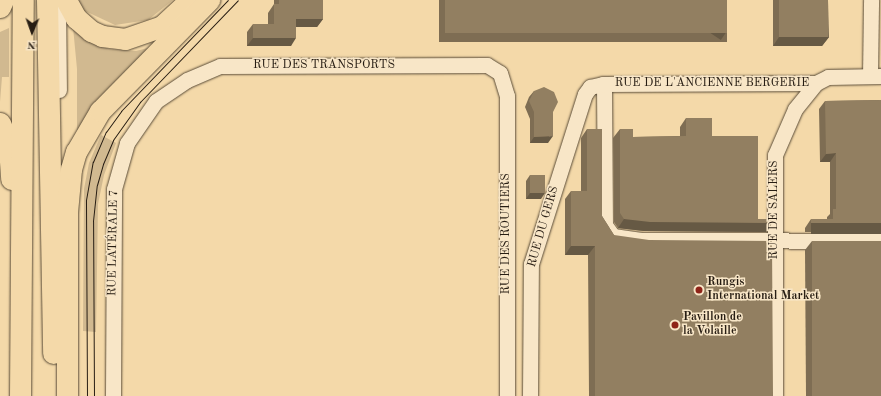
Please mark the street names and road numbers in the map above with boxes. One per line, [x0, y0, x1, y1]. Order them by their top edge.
street label: RUE DES TRANSPORTS [253, 59, 395, 73]
street label: RUE DE L'ANCIENNE BERGERIE [615, 77, 809, 91]
street label: RUE DE SALERS [768, 161, 782, 259]
street label: RUE DES ROUTIERS [500, 173, 514, 295]
street label: RUE DU GERS [526, 185, 562, 269]
street label: RUE LATÉRALE 7 [106, 190, 122, 296]

